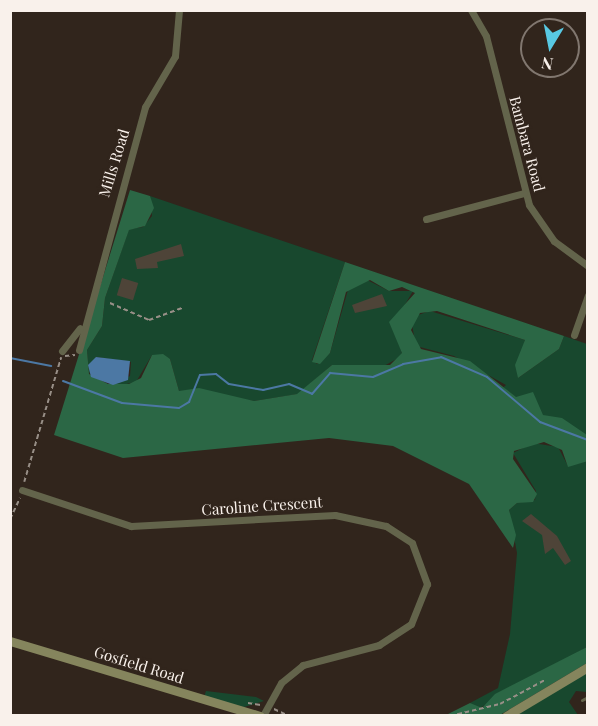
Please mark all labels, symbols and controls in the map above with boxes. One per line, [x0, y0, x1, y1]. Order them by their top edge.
north arrow [520, 18, 580, 78]
text: N [540, 53, 555, 76]
street label: Bambara Road [506, 94, 548, 194]
street label: Mills Road [95, 127, 133, 199]
street label: Caroline Crescent [201, 493, 323, 519]
street label: Gosfield Road [92, 643, 186, 687]

